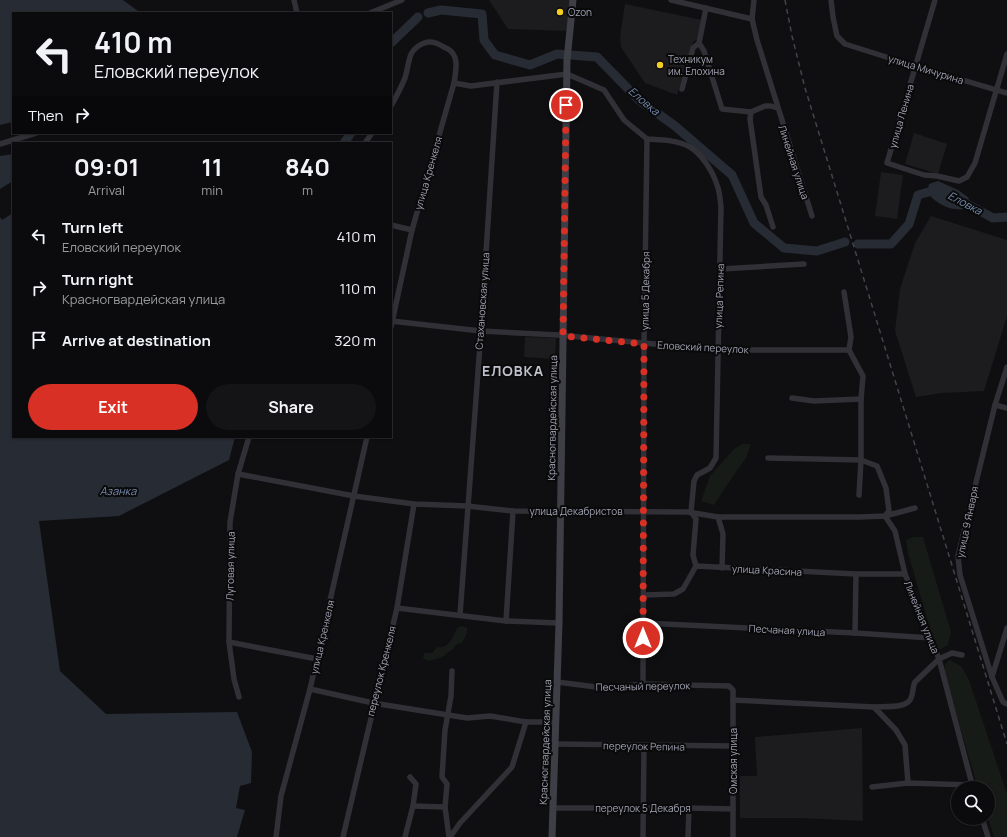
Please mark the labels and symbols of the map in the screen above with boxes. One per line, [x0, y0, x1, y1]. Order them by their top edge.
place label: Ozon [568, 5, 592, 19]
marker: Ozon [555, 7, 565, 17]
street label: улица Мичурина [887, 51, 965, 87]
place label: Техникум им. Елохина [668, 52, 725, 78]
marker: Техникум им. Елохина [655, 60, 665, 70]
street label: улица Ленина [885, 82, 917, 150]
water label: Еловка [625, 83, 664, 119]
pin [549, 88, 583, 122]
street label: Линейная улица [775, 123, 813, 201]
street label: улица Кренкеля [411, 135, 445, 211]
water label: Еловка [946, 187, 986, 218]
street label: улица 5 Декабря [637, 251, 653, 331]
street label: Стахановская улица [472, 252, 492, 350]
street label: улица Репина [711, 263, 727, 329]
street label: Еловский переулок [657, 338, 750, 356]
street label: Красногвардейская улица [544, 355, 560, 481]
district label: ЕЛОВКА [482, 361, 544, 380]
water label: Азанка [100, 483, 137, 498]
street label: улица 9 Января [953, 485, 981, 559]
street label: улица Декабристов [529, 504, 623, 518]
street label: Луговая улица [222, 531, 238, 601]
street label: улица Красина [732, 561, 802, 579]
street label: Линейная улица [901, 579, 943, 655]
street label: улица Кренкеля [307, 599, 337, 675]
position arrow [622, 617, 664, 659]
street label: Песчаная улица [748, 621, 826, 639]
street label: переулок Кренкеля [363, 624, 399, 718]
street label: Песчаный переулок [596, 678, 691, 694]
street label: Красногвардейская улица [536, 679, 554, 805]
street label: Омская улица [726, 728, 740, 794]
street label: переулок Репина [603, 738, 685, 754]
street label: переулок 5 Декабря [595, 801, 691, 815]

